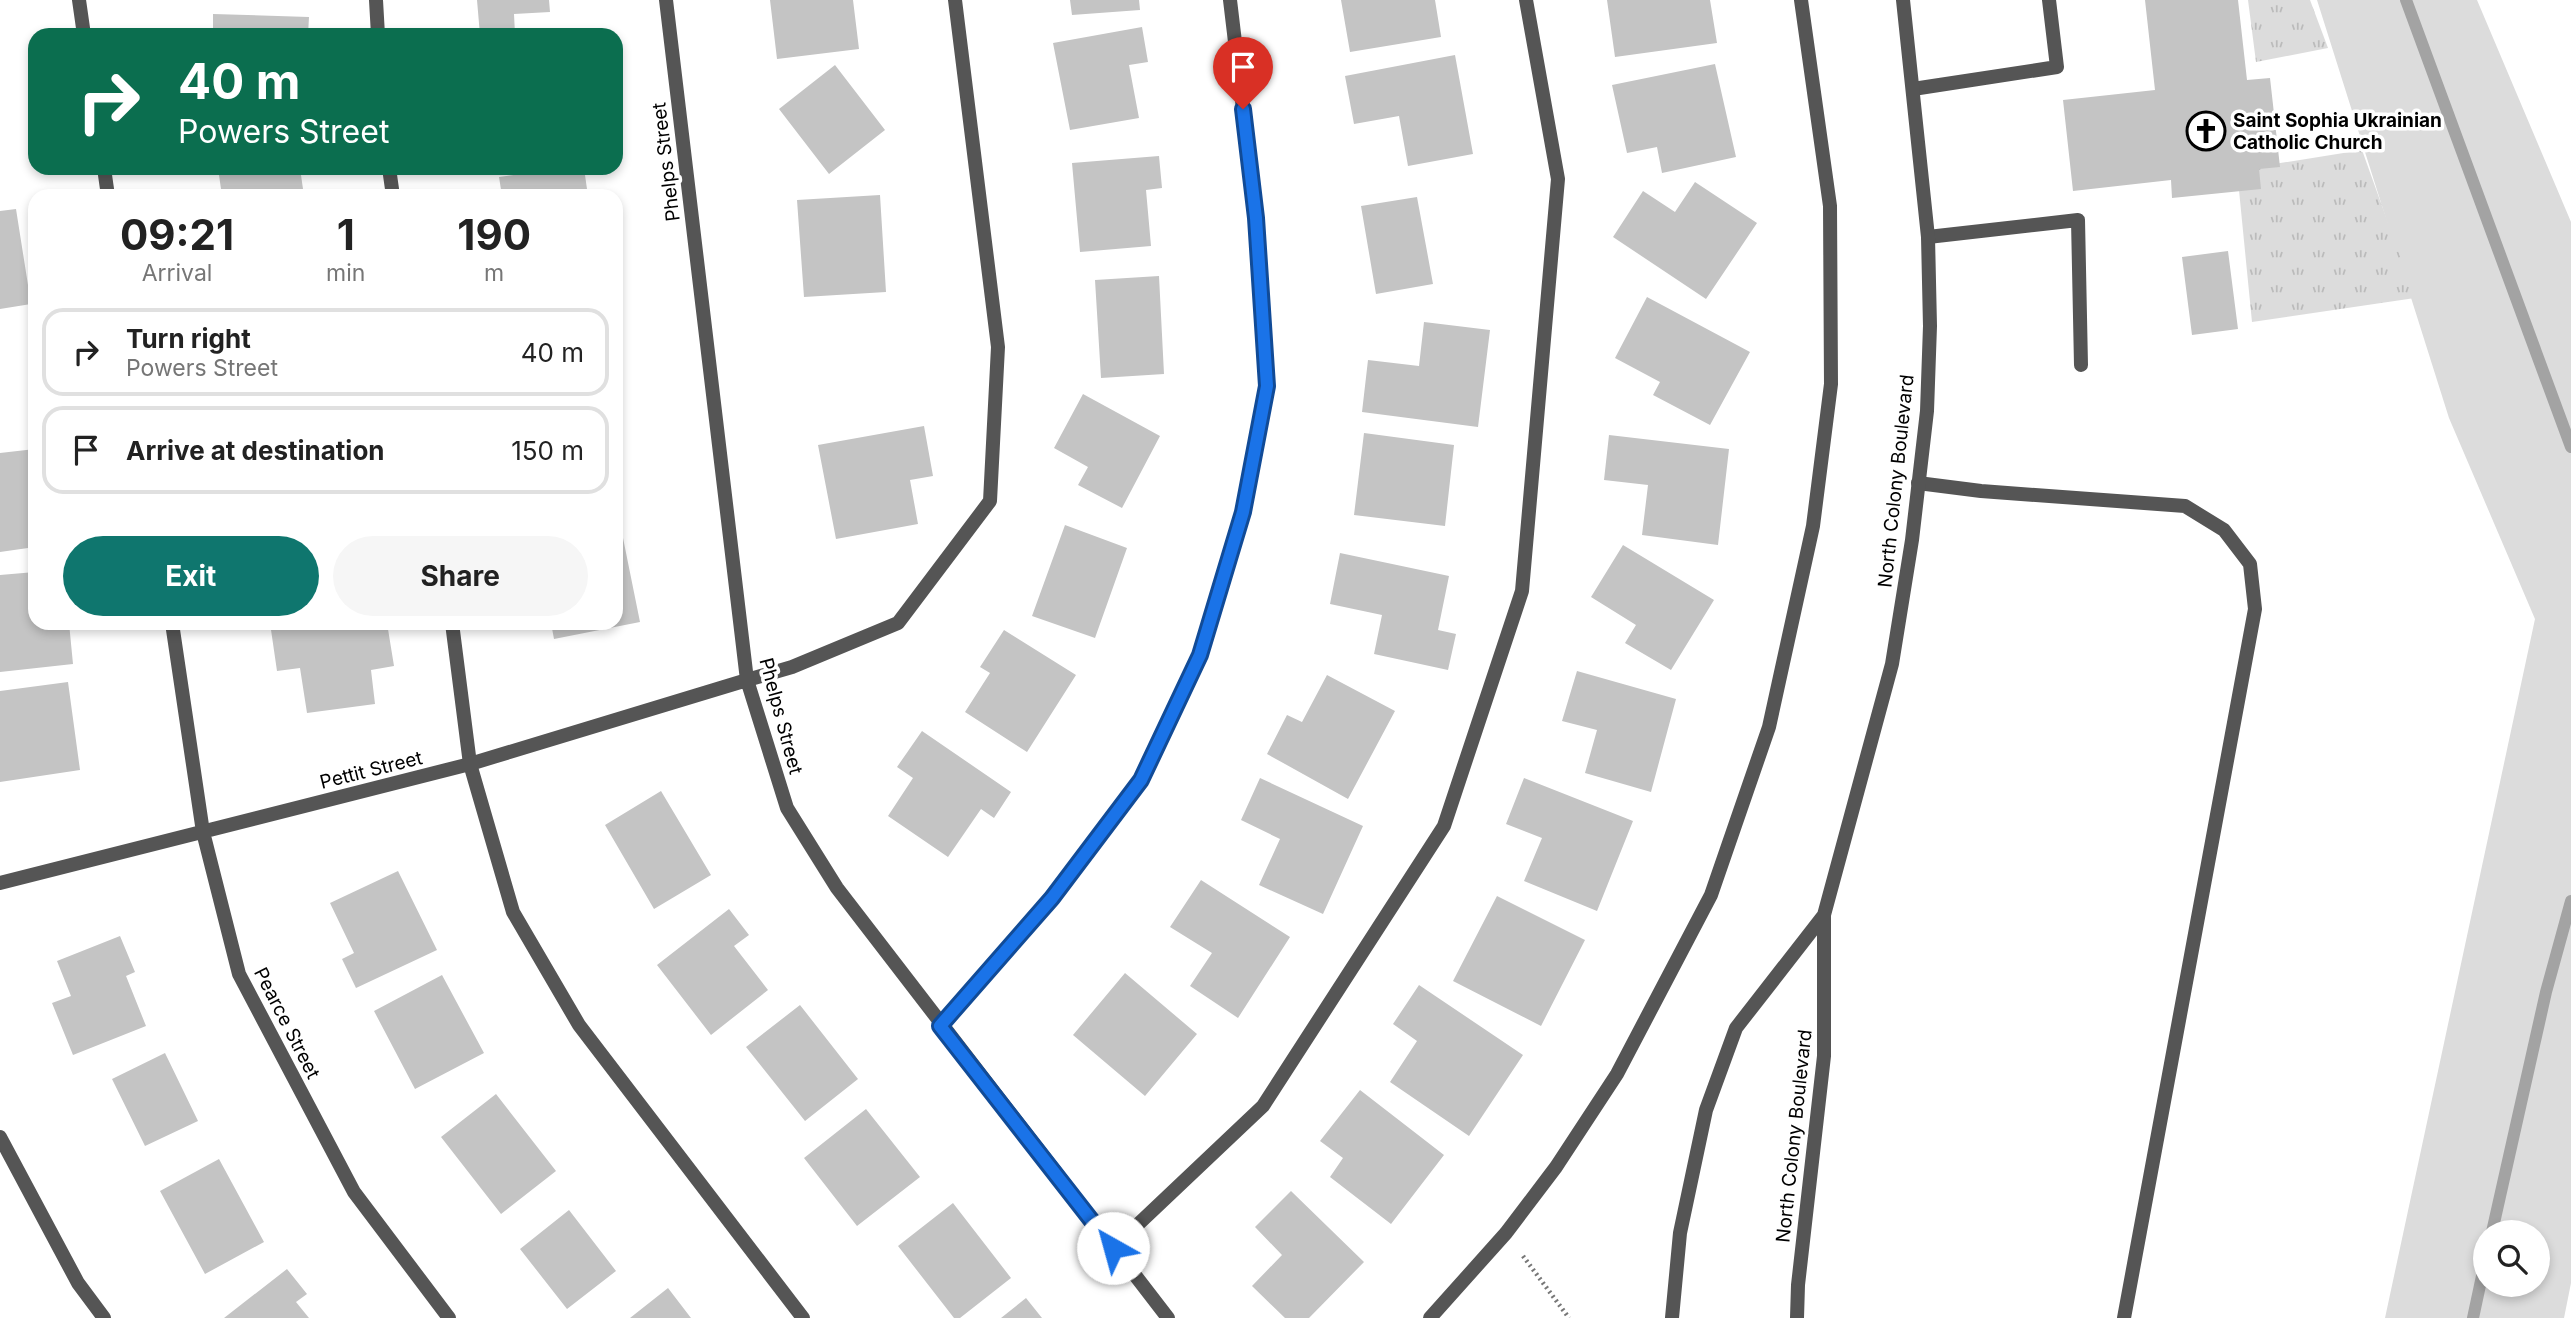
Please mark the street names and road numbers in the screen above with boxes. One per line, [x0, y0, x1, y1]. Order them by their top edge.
street label: Phelps Street [647, 101, 685, 223]
street label: North Colony Boulevard [1873, 373, 1919, 589]
street label: Phelps Street [754, 655, 808, 777]
street label: Pettit Street [317, 746, 425, 794]
street label: Pearce Street [249, 964, 325, 1082]
street label: North Colony Boulevard [1771, 1028, 1817, 1244]

